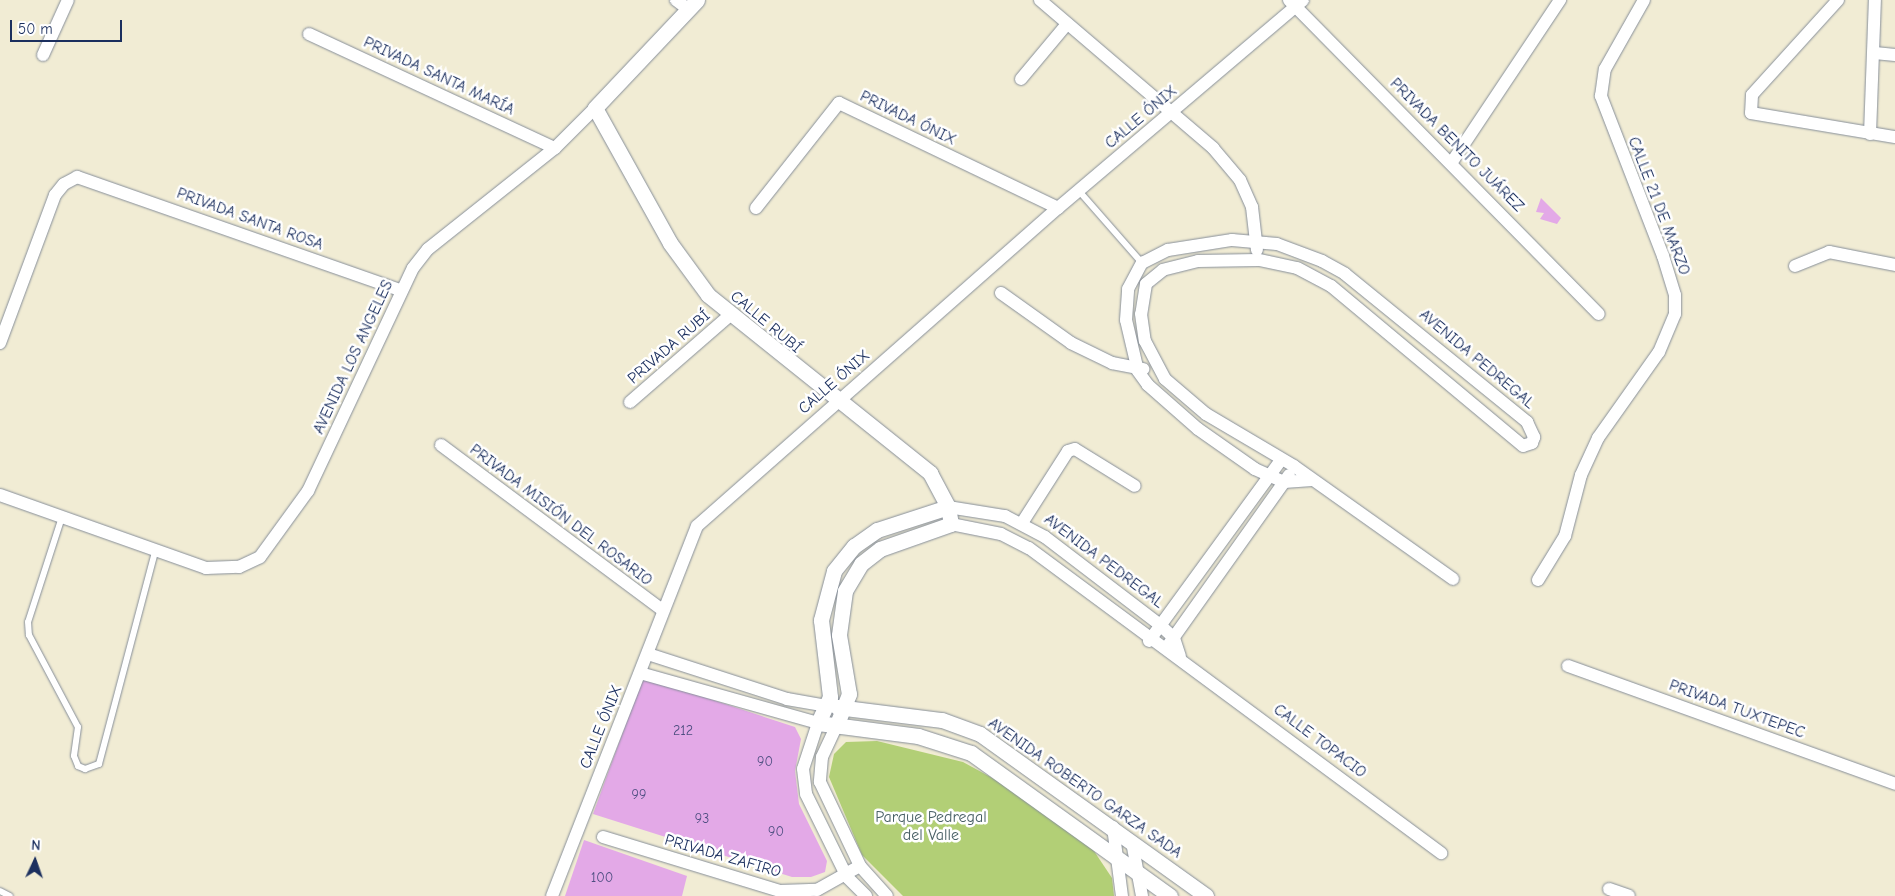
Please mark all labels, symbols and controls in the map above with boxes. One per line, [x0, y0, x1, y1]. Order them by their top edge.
scale bar [12, 10, 125, 42]
text: 50 m [18, 20, 53, 38]
street label: PRIVADA SANTA MARÍA [360, 33, 518, 119]
street label: PRIVADA BENITO JUÁREZ [1386, 74, 1528, 216]
street label: CALLE ÓNIX [1101, 81, 1181, 153]
street label: PRIVADA ÓNIX [857, 86, 959, 150]
street label: CALLE 21 DE MARZO [1624, 134, 1694, 278]
street label: PRIVADA SANTA ROSA [174, 184, 326, 254]
street label: AVENIDA LOS ANGELES [309, 277, 397, 437]
street label: CALLE RUBÍ [727, 287, 805, 357]
street label: AVENIDA PEDREGAL [1415, 305, 1539, 413]
street label: PRIVADA RUBÍ [624, 306, 714, 388]
street label: CALLE ÓNIX [794, 346, 874, 418]
street label: PRIVADA MISIÓN DEL ROSARIO [466, 440, 656, 590]
street label: AVENIDA PEDREGAL [1040, 510, 1168, 612]
street label: PRIVADA TUXTEPEC [1667, 676, 1807, 742]
street label: CALLE ÓNIX [576, 683, 626, 771]
street label: CALLE TOPACIO [1270, 700, 1370, 782]
street label: AVENIDA ROBERTO GARZA SADA [984, 714, 1186, 862]
house number: 212 [673, 723, 693, 739]
house number: 90 [757, 754, 773, 770]
house number: 99 [632, 787, 646, 803]
park label: Parque Pedregal del Valle [875, 807, 987, 845]
house number: 93 [695, 811, 709, 827]
house number: 90 [768, 824, 784, 840]
street label: PRIVADA ZAFIRO [663, 830, 783, 882]
north arrow [10, 836, 60, 886]
text: N [31, 837, 41, 854]
house number: 100 [591, 870, 613, 886]

